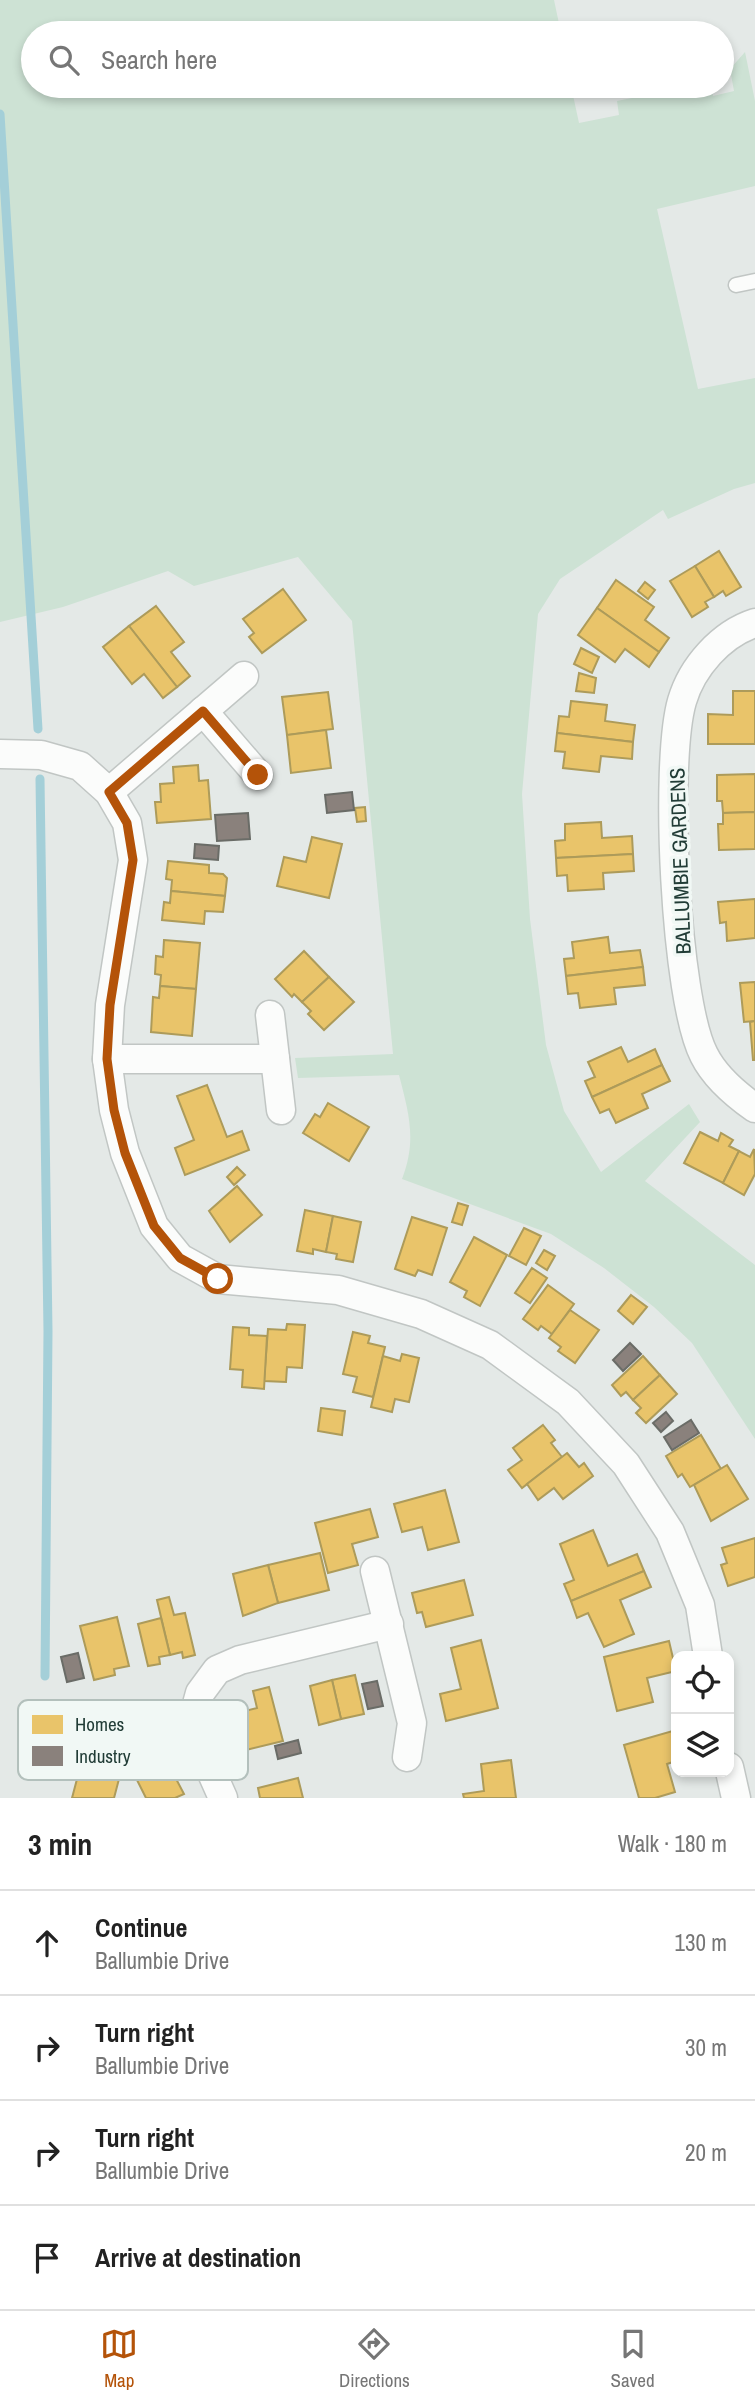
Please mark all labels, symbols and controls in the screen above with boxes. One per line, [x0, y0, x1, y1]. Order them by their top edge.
search box [21, 21, 734, 98]
icon: search [45, 41, 83, 79]
text: Search here [101, 42, 217, 77]
route end [242, 759, 273, 790]
street label: BALLUMBIE GARDENS [662, 767, 698, 955]
route start [202, 1263, 233, 1294]
map controls [671, 1651, 734, 1777]
button: locate [671, 1651, 734, 1714]
legend [18, 1700, 248, 1780]
text: Homes [75, 1711, 125, 1737]
button: layers [671, 1714, 734, 1777]
text: Industry [75, 1743, 131, 1769]
text: 3 min [28, 1824, 92, 1864]
text: Walk · 180 m [618, 1828, 727, 1859]
text: Continue [95, 1910, 187, 1945]
icon: ahead [28, 1924, 66, 1962]
text: 130 m [675, 1927, 727, 1958]
text: Ballumbie Drive [95, 1945, 229, 1976]
text: Turn right [95, 2015, 194, 2050]
icon: right [28, 2029, 66, 2067]
text: 30 m [685, 2032, 727, 2063]
text: Ballumbie Drive [95, 2050, 229, 2081]
text: Turn right [95, 2120, 194, 2155]
icon: right [28, 2134, 66, 2172]
text: 20 m [685, 2137, 727, 2168]
text: Ballumbie Drive [95, 2155, 229, 2186]
icon: arrive [28, 2239, 66, 2277]
text: Arrive at destination [95, 2240, 301, 2275]
tab: Map [100, 2325, 138, 2393]
tab: Directions [339, 2325, 410, 2393]
tab: Saved [611, 2325, 655, 2393]

